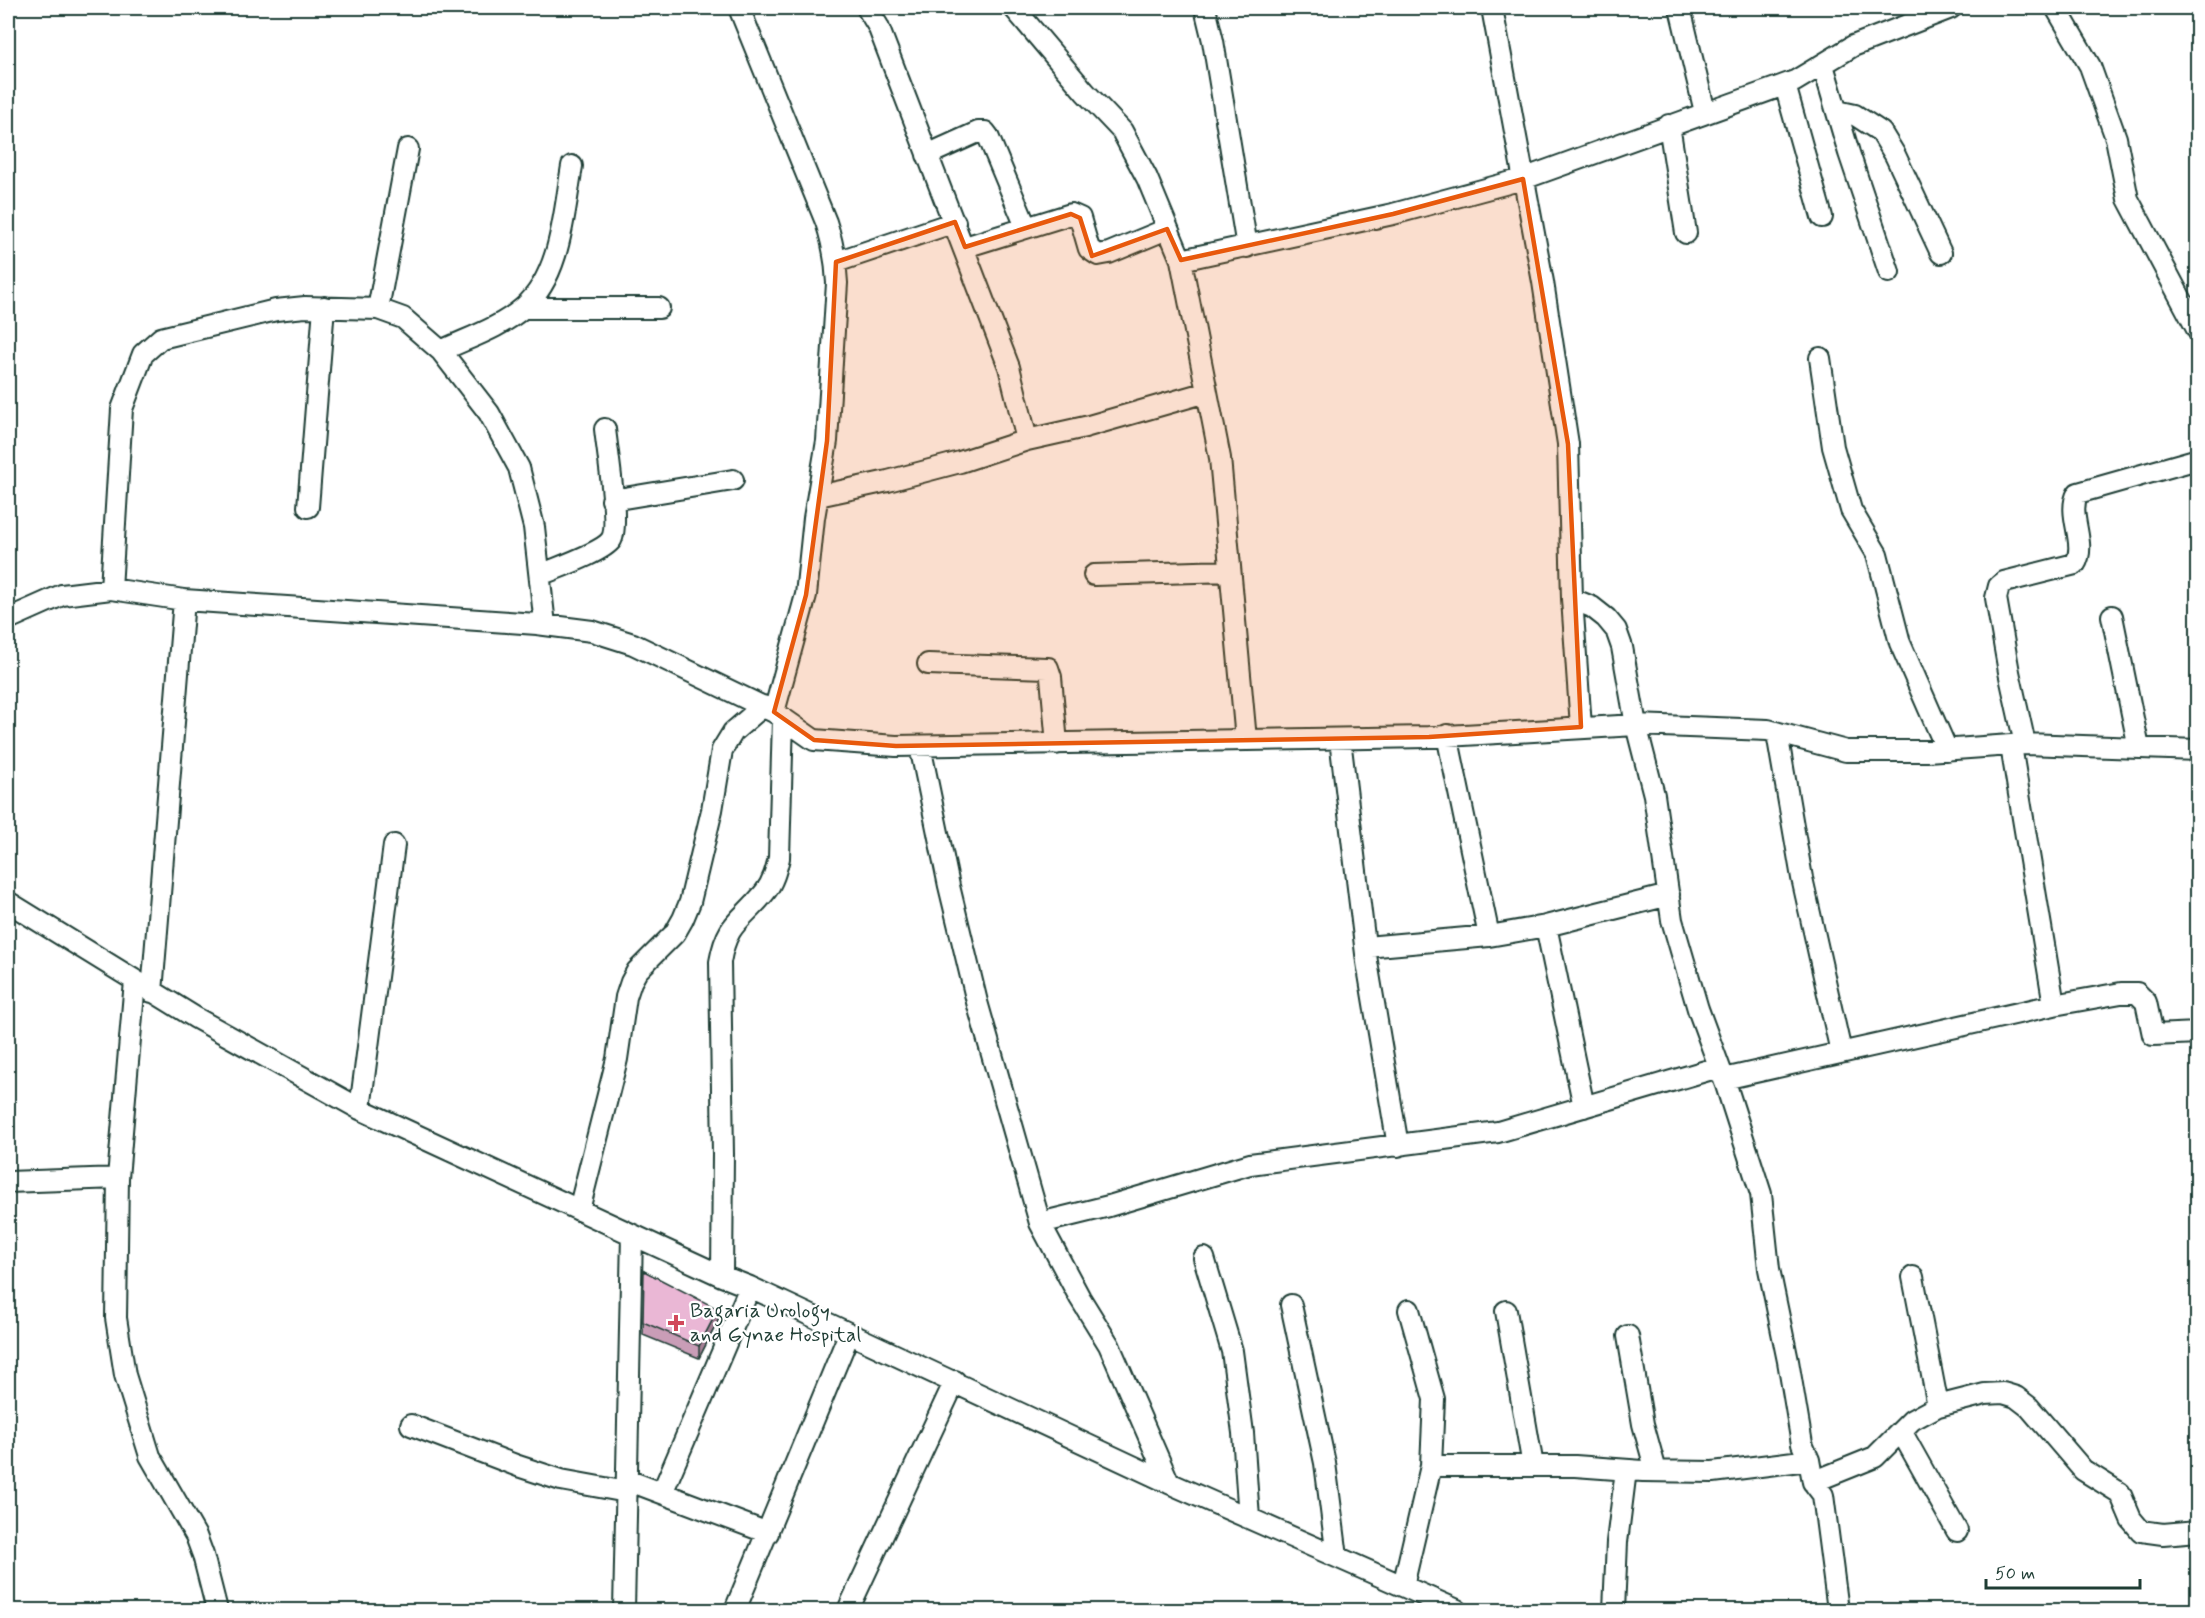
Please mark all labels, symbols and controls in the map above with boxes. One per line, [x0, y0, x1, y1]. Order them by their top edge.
place label: Bagaria Urology and Gynae Hospital [690, 1297, 861, 1349]
marker: Bagaria Urology and Gynae Hospital [667, 1314, 685, 1332]
scale bar [1986, 1552, 2140, 1590]
text: 50 m [1995, 1562, 2035, 1586]

